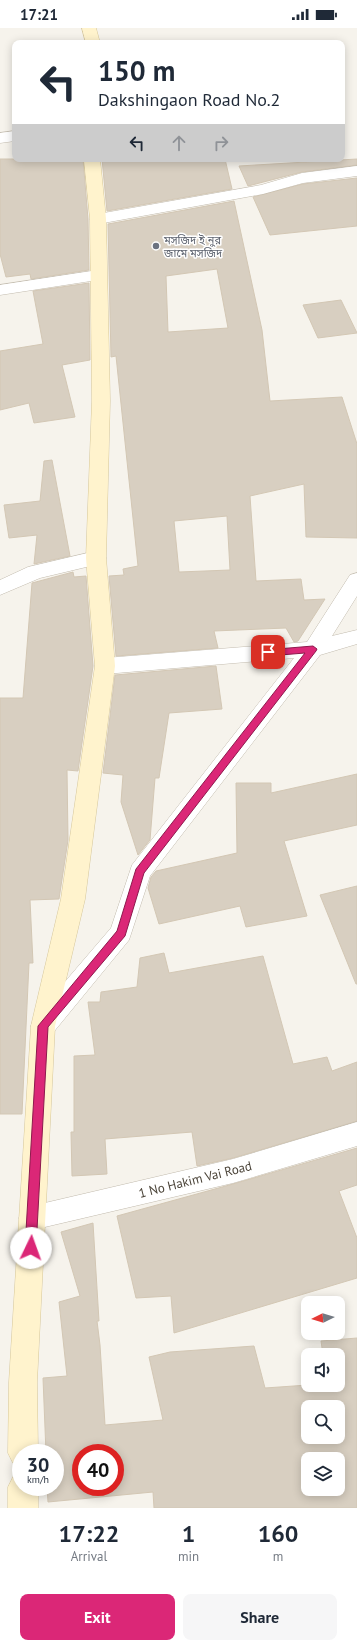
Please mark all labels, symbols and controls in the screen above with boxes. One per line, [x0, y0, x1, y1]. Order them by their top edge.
text: 17:21 [20, 5, 58, 24]
text: 150 m [98, 52, 175, 89]
icon: left [32, 56, 84, 108]
text: Dakshingaon Road No.2 [98, 88, 280, 111]
icon: left [126, 132, 148, 154]
icon: ahead [168, 132, 190, 154]
icon: right [210, 132, 232, 154]
place label: মসজিদ ই নুর জামে মসজিদ [163, 233, 223, 260]
marker: মসজিদ ই নুর জামে মসজিদ [151, 241, 161, 251]
pin [251, 635, 285, 669]
icon: arrive [257, 641, 279, 663]
street label: 1 No Hakim Vai Road [137, 1157, 253, 1202]
position arrow [10, 1227, 52, 1269]
north arrow [301, 1296, 345, 1340]
map controls [301, 1296, 345, 1496]
button: sound [301, 1348, 345, 1392]
button: search [301, 1400, 345, 1444]
speed limit sign: 40 [72, 1444, 124, 1496]
text: 30 [27, 1452, 49, 1478]
button: layers [301, 1452, 345, 1496]
text: km/h [27, 1473, 49, 1486]
text: 17:22 [59, 1518, 119, 1549]
text: 1 [182, 1518, 195, 1549]
text: 160 [258, 1518, 298, 1549]
text: Arrival [71, 1548, 107, 1565]
text: min [178, 1548, 199, 1565]
text: m [273, 1548, 283, 1565]
button: Exit [20, 1594, 175, 1640]
button: Share [183, 1594, 337, 1640]

